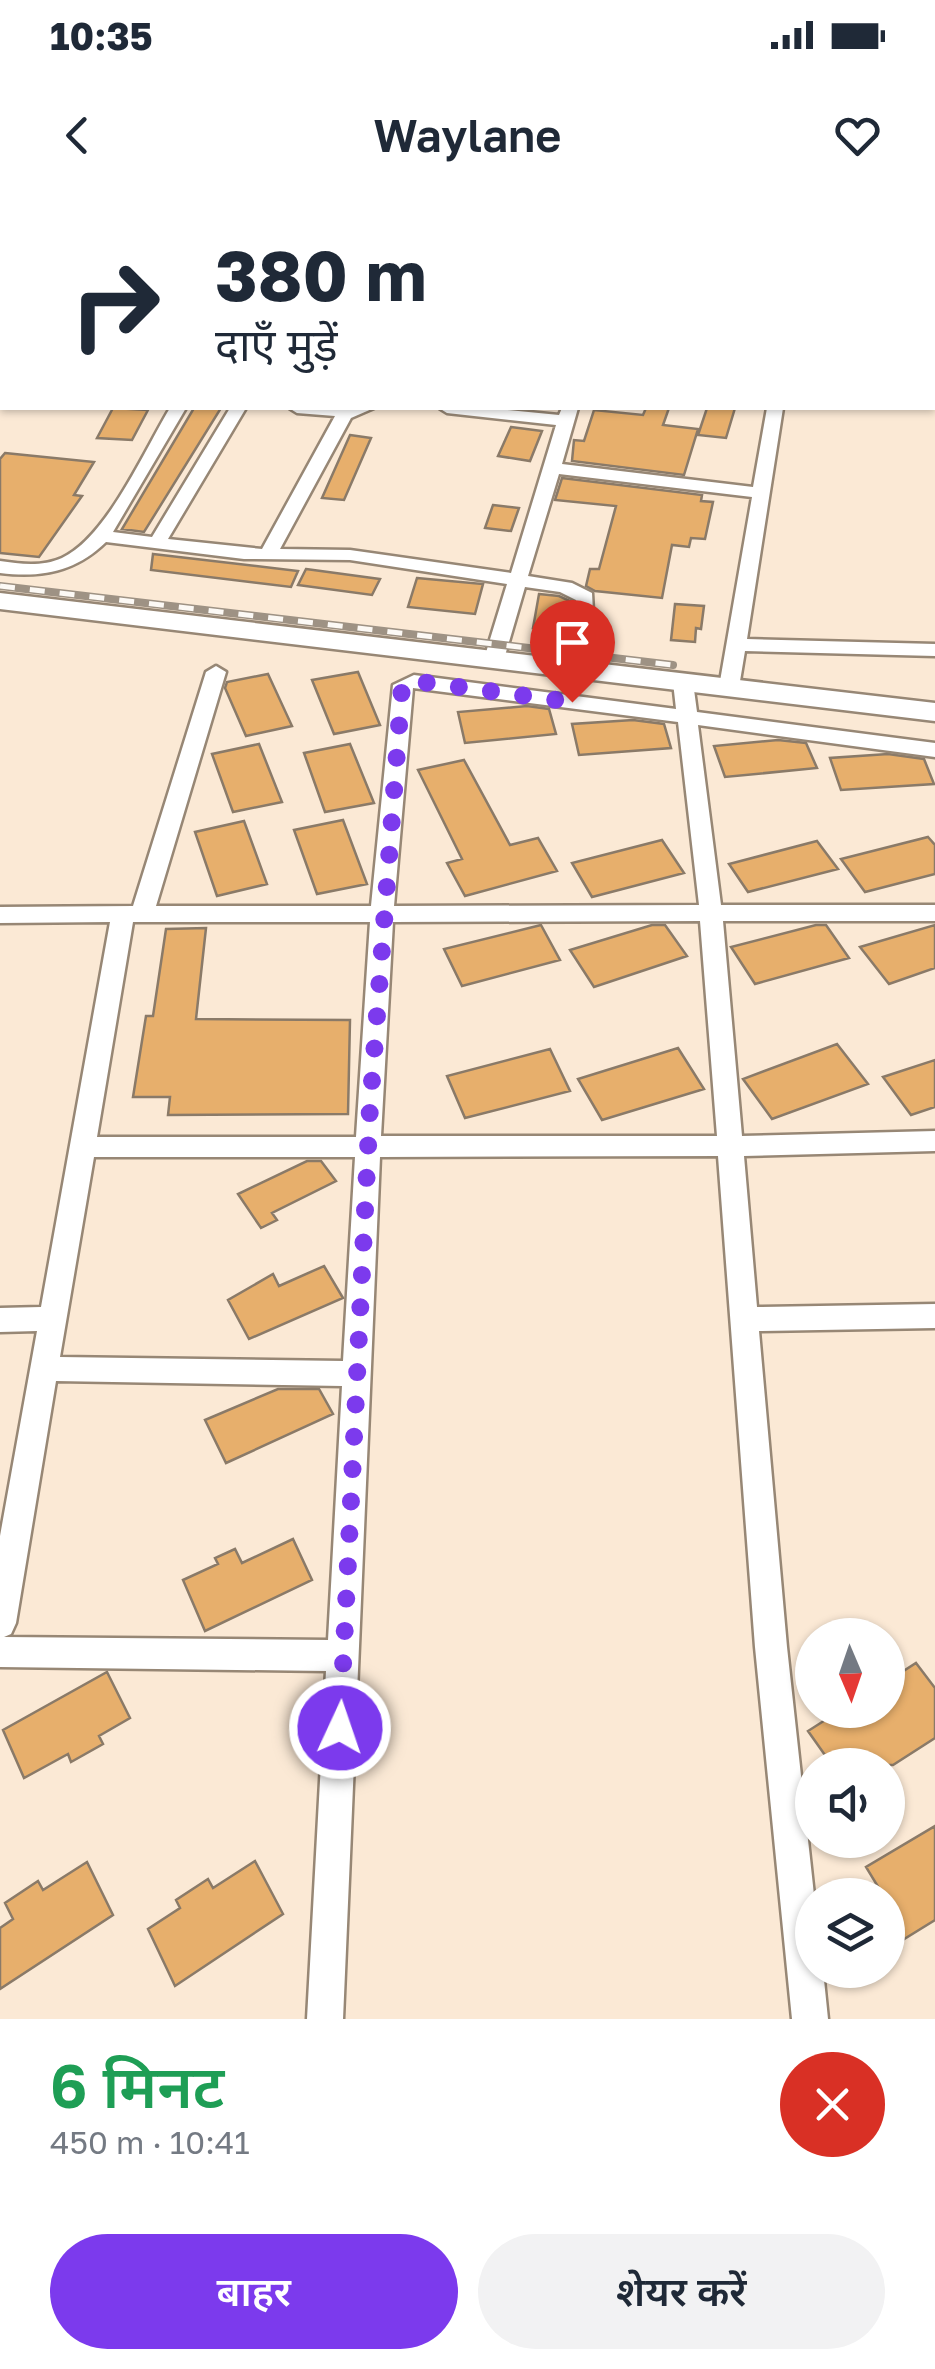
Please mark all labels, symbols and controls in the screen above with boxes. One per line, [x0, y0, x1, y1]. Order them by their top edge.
text: 10:35 [50, 13, 153, 58]
icon: back [50, 108, 105, 163]
text: Waylane [374, 108, 561, 162]
icon: heart [830, 108, 885, 163]
text: 380 m [215, 232, 427, 316]
icon: right [50, 240, 180, 370]
text: दाएँ मुड़ें [215, 317, 338, 371]
pin [530, 600, 615, 703]
icon: arrive [545, 615, 600, 670]
north arrow [795, 1618, 905, 1728]
map controls [795, 1618, 905, 1988]
position arrow [288, 1676, 392, 1780]
button: sound [795, 1748, 905, 1858]
button: layers [795, 1878, 905, 1988]
text: 6 मिनट [50, 2049, 224, 2121]
button: close [780, 2052, 885, 2157]
text: 450 m · 10:41 [50, 2123, 250, 2161]
button: बाहर [50, 2234, 458, 2349]
button: शेयर करें [478, 2234, 885, 2349]

